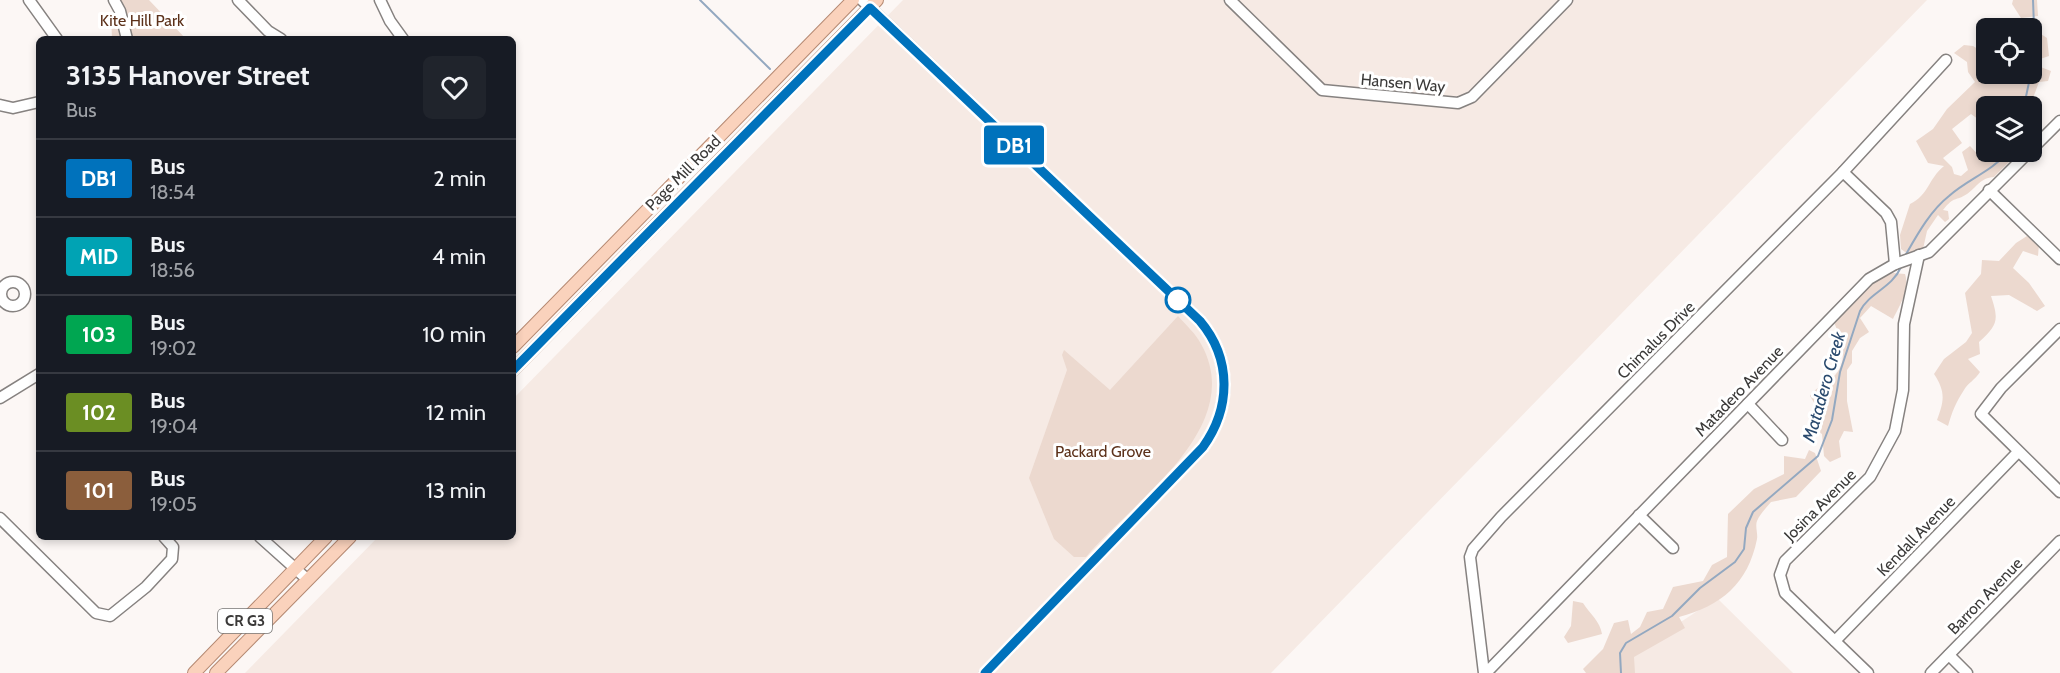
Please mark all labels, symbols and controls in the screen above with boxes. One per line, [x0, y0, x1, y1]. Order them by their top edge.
park label: Kite Hill Park [100, 11, 185, 30]
map controls [1976, 18, 2042, 162]
button: locate [1976, 18, 2042, 84]
button: heart [423, 56, 486, 119]
text: 3135 Hanover Street [66, 58, 310, 92]
street label: Hansen Way [1360, 70, 1446, 96]
button: layers [1976, 96, 2042, 162]
text: Bus [66, 98, 97, 122]
line badge: DB1 [980, 126, 1048, 164]
street label: Page Mill Road [641, 131, 725, 215]
text: DB1 [996, 133, 1032, 158]
text: Bus [150, 153, 185, 180]
text: 2 min [433, 165, 486, 192]
text: DB1 [81, 166, 117, 191]
text: 18:54 [150, 180, 195, 204]
text: Bus [150, 231, 185, 258]
text: 4 min [432, 243, 486, 270]
text: MID [80, 244, 118, 269]
text: 18:56 [150, 258, 195, 282]
unlabelled marker [1165, 287, 1191, 313]
street label: Chimalus Drive [1613, 297, 1699, 383]
text: Bus [150, 309, 185, 336]
text: 10 min [422, 321, 486, 348]
text: 103 [82, 322, 116, 347]
water label: Matadero Creek [1797, 328, 1851, 446]
text: 19:02 [150, 336, 196, 360]
street label: Matadero Avenue [1691, 342, 1787, 440]
text: Bus [150, 387, 185, 414]
text: 12 min [426, 399, 486, 426]
text: 102 [82, 400, 116, 425]
text: 19:04 [150, 414, 198, 438]
park label: Packard Grove [1055, 442, 1151, 461]
text: Bus [150, 465, 185, 492]
street label: Josina Avenue [1779, 465, 1860, 546]
text: 13 min [426, 477, 486, 504]
text: 101 [84, 478, 114, 503]
text: 19:05 [150, 492, 197, 516]
street label: Kendall Avenue [1873, 492, 1959, 580]
street label: Barron Avenue [1944, 554, 2026, 638]
road number: CR G3 [218, 609, 272, 633]

